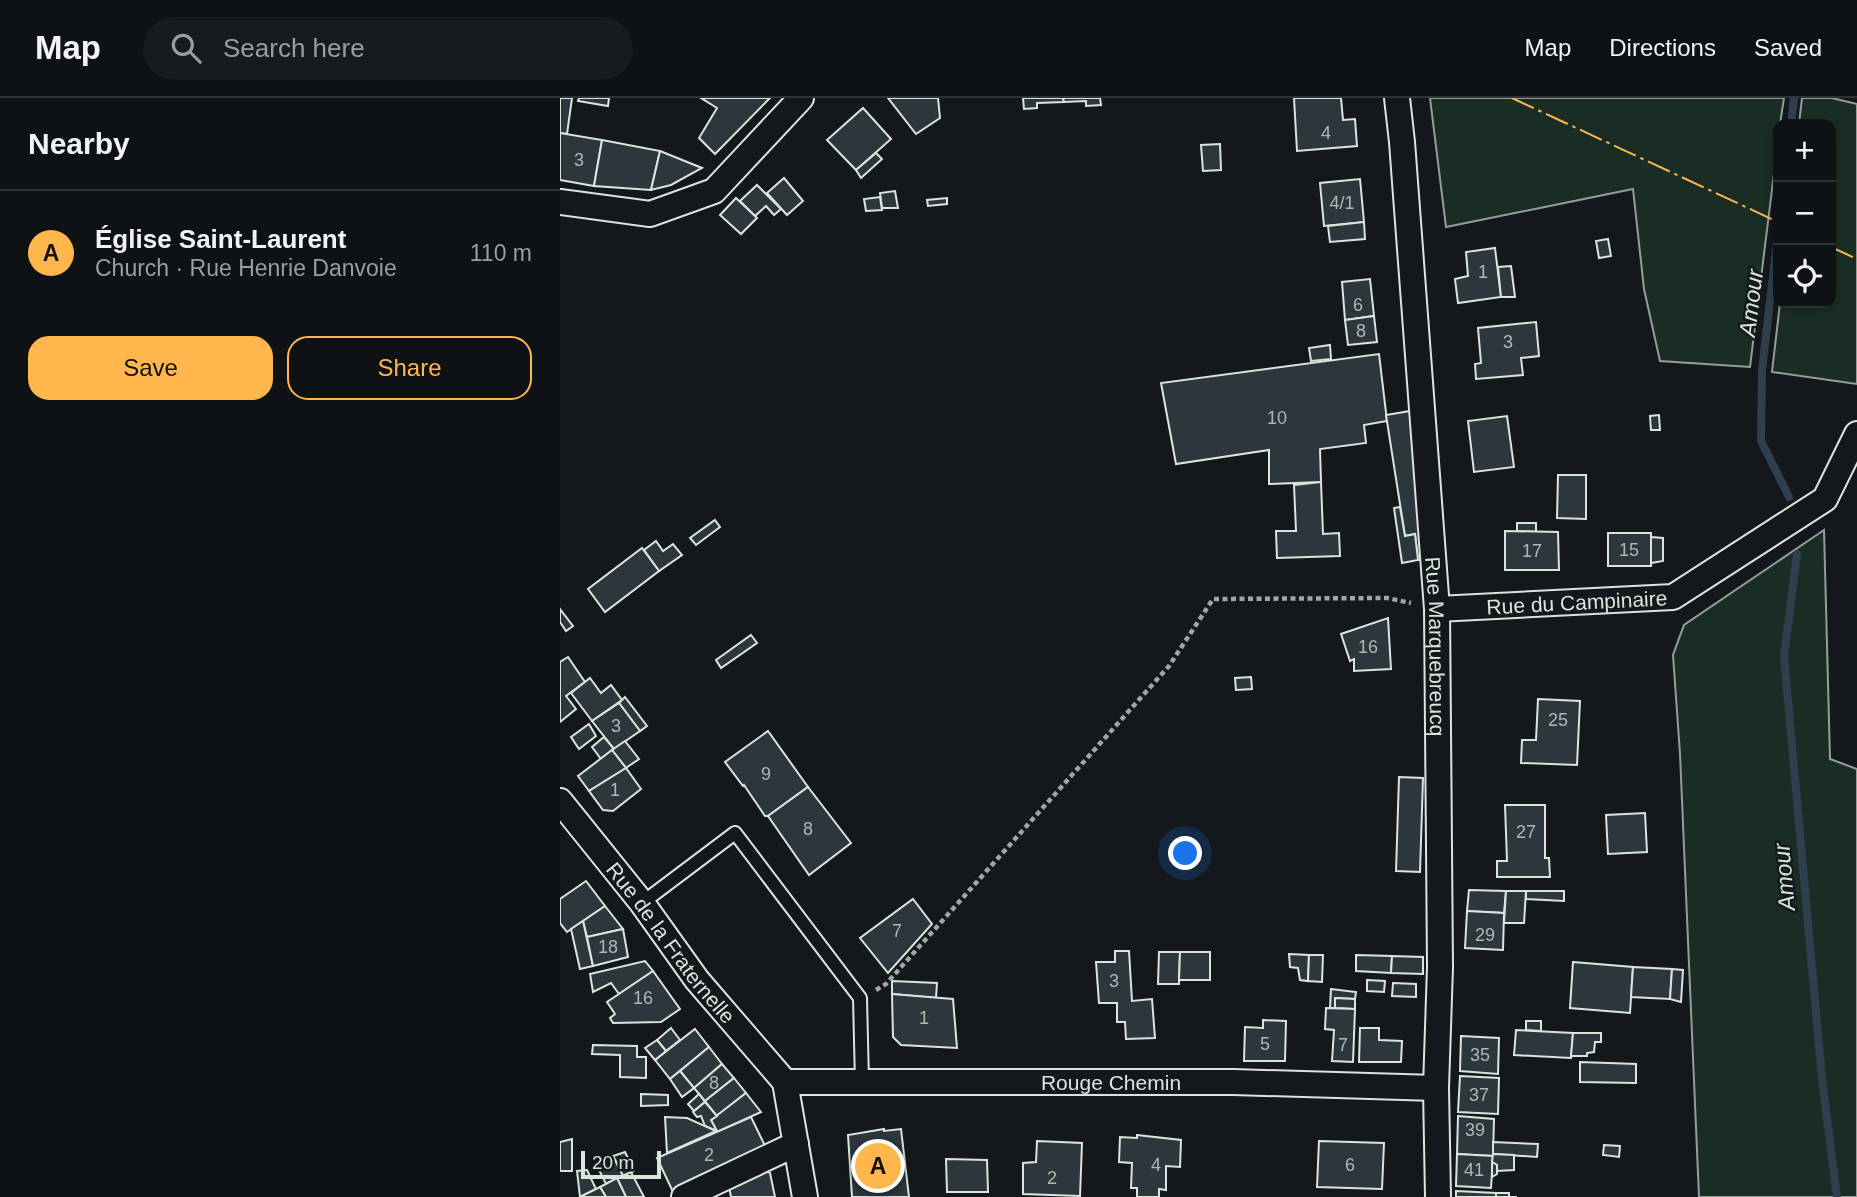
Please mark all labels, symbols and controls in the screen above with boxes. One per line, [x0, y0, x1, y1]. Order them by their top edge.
search box [143, 17, 633, 80]
text: Map [35, 29, 101, 66]
icon: search [167, 29, 205, 67]
text: Search here [223, 33, 365, 63]
text: Map [1525, 34, 1571, 61]
text: Directions [1609, 34, 1716, 61]
text: Saved [1754, 34, 1822, 61]
map controls [1773, 119, 1836, 308]
button: + [1773, 119, 1836, 182]
house number: 4 [1321, 123, 1331, 143]
text: Nearby [28, 127, 130, 160]
house number: 3 [574, 150, 584, 170]
button: − [1773, 182, 1836, 245]
house number: 4/1 [1329, 193, 1355, 213]
text: Église Saint-Laurent [95, 224, 346, 254]
text: A [43, 240, 59, 266]
text: 110 m [470, 240, 532, 266]
button: locate [1773, 245, 1836, 308]
text: Church · Rue Henrie Danvoie [95, 255, 397, 281]
house number: 1 [1478, 262, 1488, 282]
water label: Amour [1734, 266, 1768, 340]
house number: 6 [1353, 295, 1363, 315]
house number: 8 [1356, 321, 1366, 341]
house number: 3 [1503, 332, 1513, 352]
button: Save [28, 336, 273, 400]
button: Share [287, 336, 532, 400]
house number: 10 [1267, 408, 1287, 428]
house number: 15 [1619, 540, 1639, 560]
house number: 17 [1522, 541, 1542, 561]
street label: Rue Marquebreucq [1422, 556, 1450, 736]
street label: Rue du Campinaire [1486, 586, 1668, 618]
house number: 16 [1358, 637, 1378, 657]
house number: 25 [1548, 710, 1568, 730]
house number: 3 [611, 716, 621, 736]
house number: 9 [761, 764, 771, 784]
house number: 1 [610, 780, 620, 800]
house number: 8 [803, 819, 813, 839]
house number: 27 [1516, 822, 1536, 842]
your location [1168, 836, 1202, 870]
water label: Amour [1768, 841, 1800, 914]
street label: Rue de la Fraternelle [602, 858, 740, 1027]
house number: 7 [892, 921, 902, 941]
house number: 29 [1475, 925, 1495, 945]
house number: 18 [598, 937, 618, 957]
house number: 3 [1109, 971, 1119, 991]
house number: 16 [633, 988, 653, 1008]
house number: 1 [919, 1008, 929, 1028]
house number: 5 [1260, 1034, 1270, 1054]
house number: 7 [1338, 1035, 1348, 1055]
house number: 35 [1470, 1045, 1490, 1065]
street label: Rouge Chemin [1041, 1071, 1181, 1094]
house number: 8 [709, 1073, 719, 1093]
house number: 37 [1469, 1085, 1489, 1105]
house number: 39 [1465, 1120, 1485, 1140]
pin: A [855, 1140, 901, 1192]
house number: 2 [704, 1145, 714, 1165]
scale bar [581, 1148, 662, 1180]
text: 20 m [592, 1152, 634, 1173]
house number: 4 [1151, 1155, 1161, 1175]
house number: 6 [1345, 1155, 1355, 1175]
house number: 41 [1464, 1160, 1484, 1180]
house number: 2 [1047, 1168, 1057, 1188]

